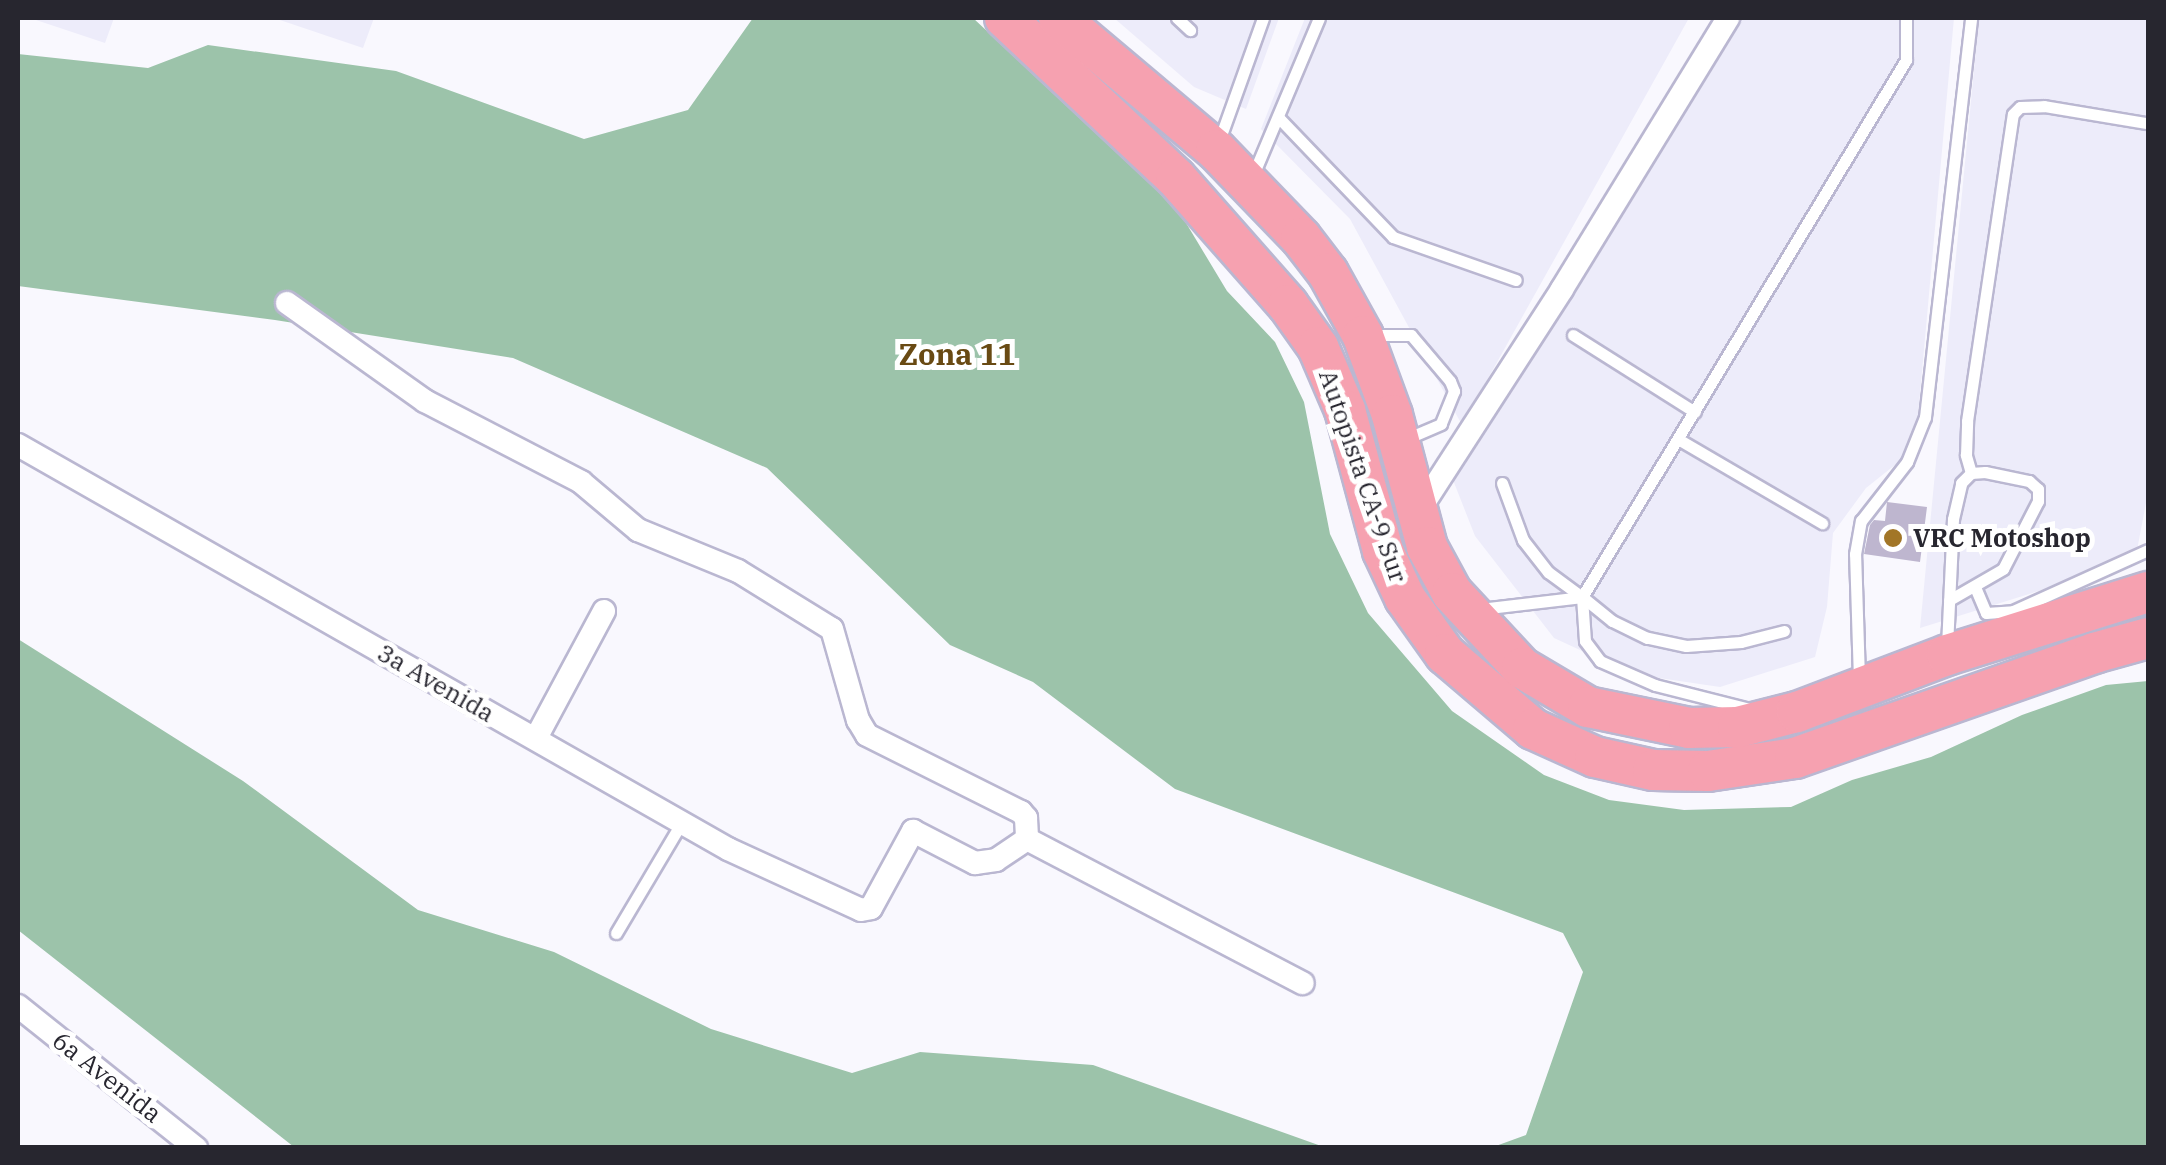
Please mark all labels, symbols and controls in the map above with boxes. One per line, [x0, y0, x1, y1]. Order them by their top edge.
district label: Zona 11 [899, 336, 1015, 372]
street label: Autopista CA-9 Sur [1313, 366, 1413, 586]
place label: VRC Motoshop [1913, 523, 2091, 553]
marker: VRC Motoshop [1882, 527, 1904, 549]
street label: 3a Avenida [372, 637, 500, 729]
street label: 6a Avenida [46, 1025, 168, 1129]

